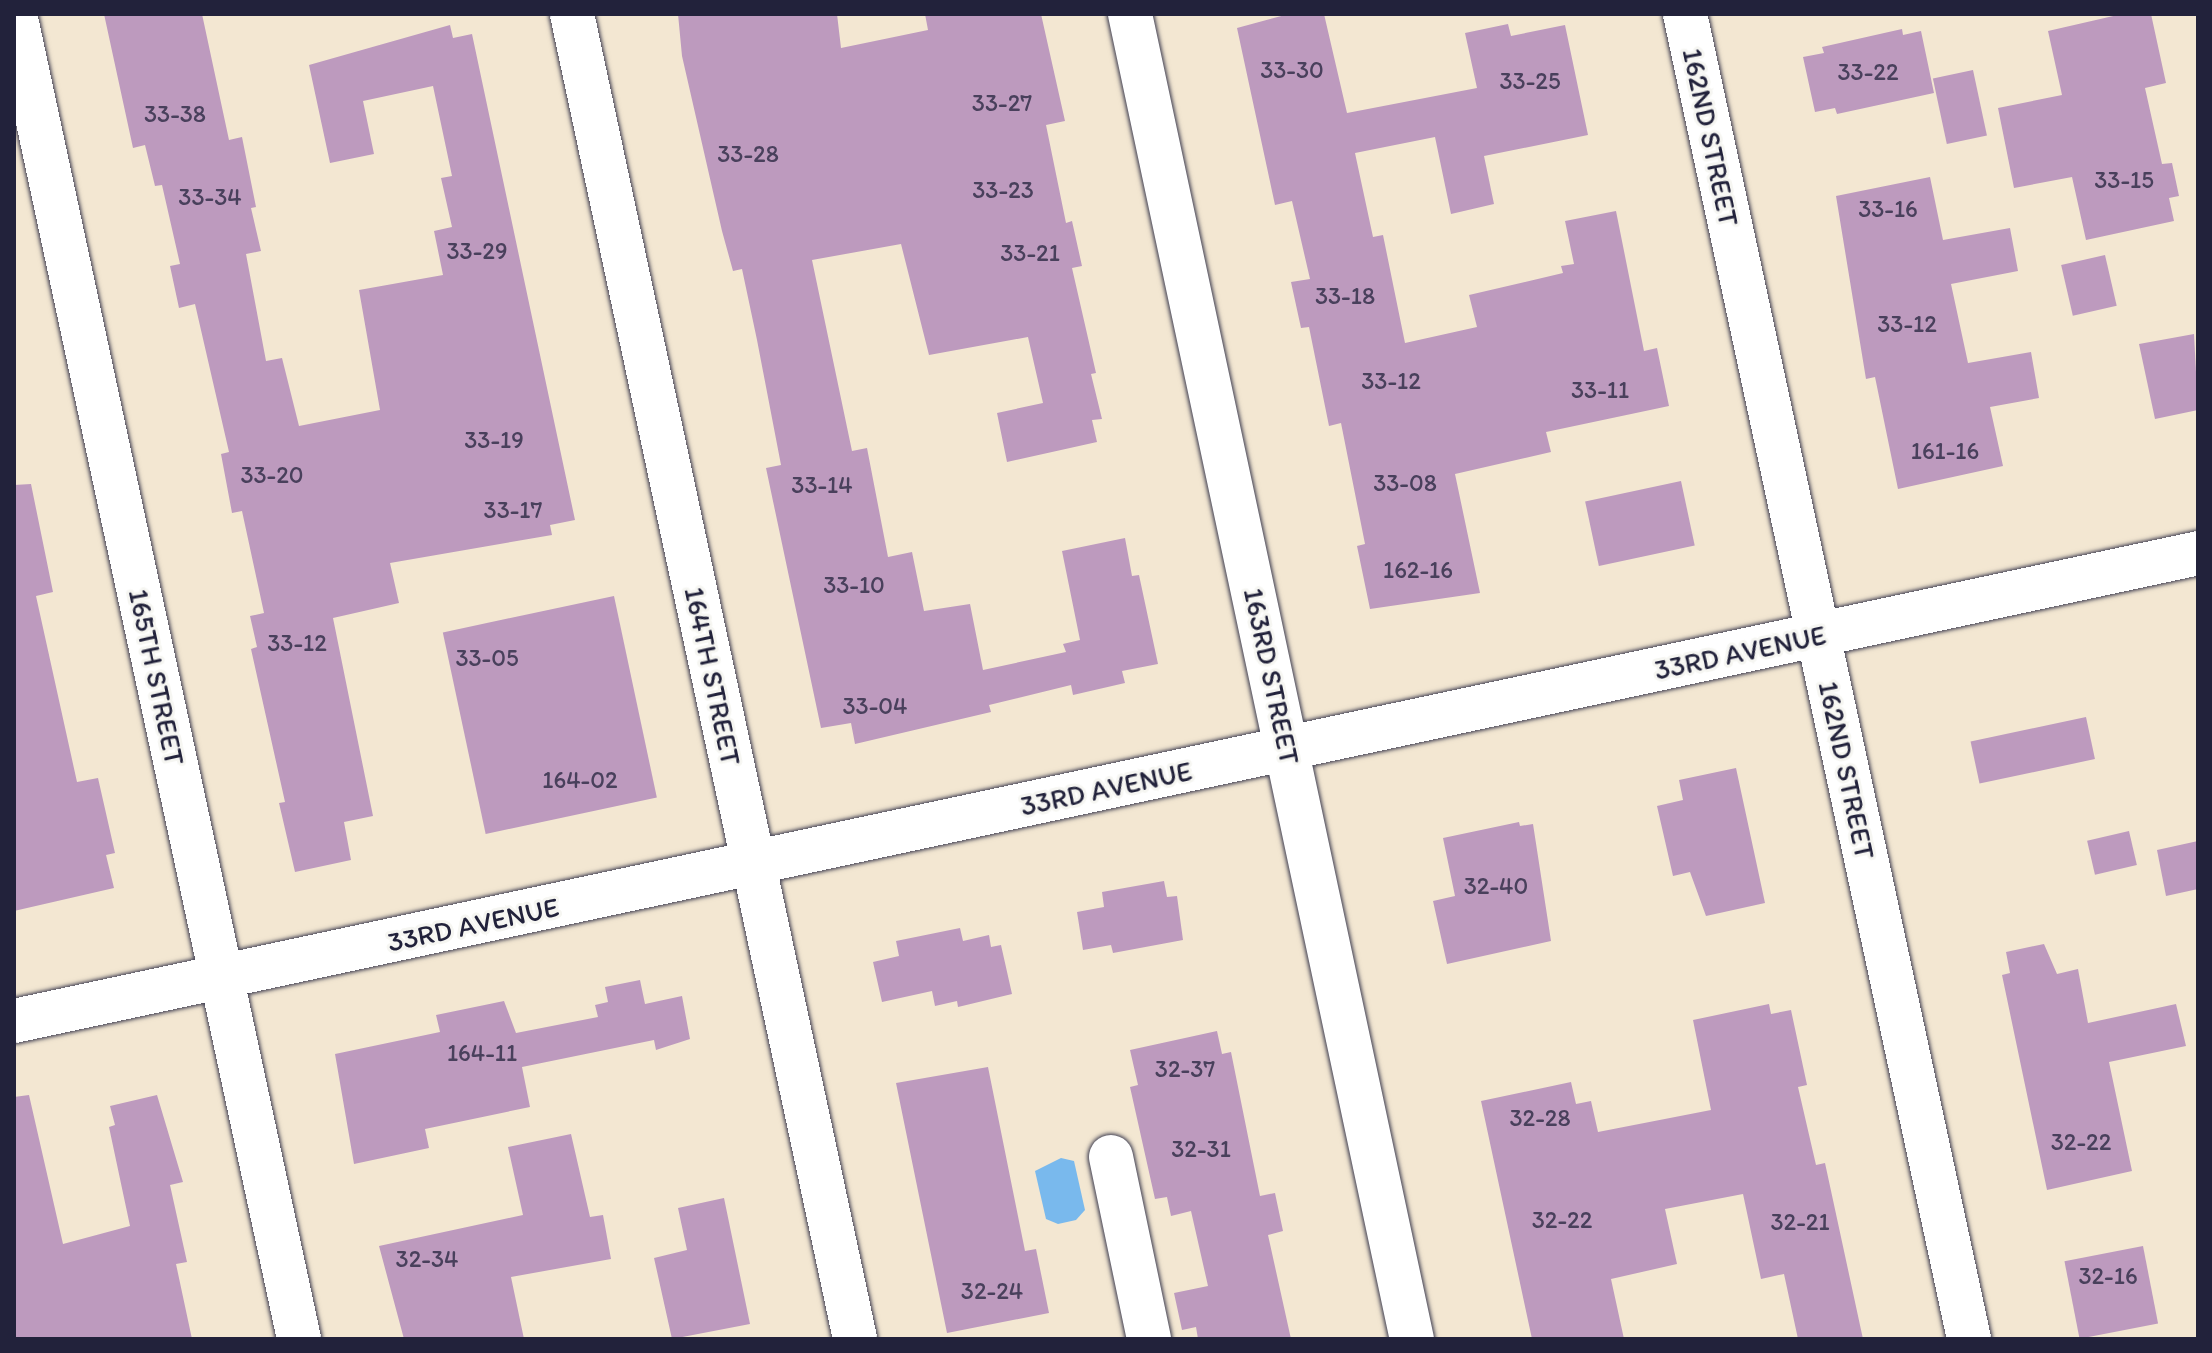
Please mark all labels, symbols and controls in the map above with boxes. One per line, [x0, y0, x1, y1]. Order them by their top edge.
street label: 162ND STREET [1676, 45, 1746, 229]
house number: 33-30 [1260, 56, 1324, 84]
house number: 33-22 [1837, 58, 1899, 86]
house number: 33-25 [1499, 67, 1561, 95]
house number: 33-27 [972, 89, 1032, 117]
house number: 33-38 [144, 100, 206, 128]
house number: 33-28 [717, 140, 779, 168]
house number: 33-15 [2094, 166, 2154, 194]
house number: 33-23 [972, 176, 1034, 204]
house number: 33-34 [178, 183, 242, 211]
house number: 33-16 [1858, 195, 1918, 223]
house number: 33-29 [447, 237, 507, 265]
house number: 33-21 [1000, 239, 1060, 267]
house number: 33-18 [1315, 282, 1375, 310]
house number: 33-12 [1877, 310, 1937, 338]
house number: 33-12 [1361, 367, 1421, 395]
house number: 33-11 [1571, 376, 1629, 404]
house number: 33-19 [464, 426, 524, 454]
house number: 161-16 [1911, 437, 1979, 465]
house number: 33-20 [240, 461, 304, 489]
house number: 33-08 [1373, 469, 1437, 497]
house number: 33-14 [791, 471, 853, 499]
house number: 33-17 [484, 496, 542, 524]
house number: 162-16 [1383, 556, 1453, 584]
house number: 33-10 [823, 571, 885, 599]
street label: 164TH STREET [678, 584, 748, 768]
street label: 163RD STREET [1237, 585, 1307, 767]
street label: 165TH STREET [122, 586, 192, 768]
street label: 33RD AVENUE [1652, 618, 1828, 686]
house number: 33-12 [267, 629, 327, 657]
house number: 33-05 [455, 644, 519, 672]
street label: 162ND STREET [1812, 678, 1882, 862]
house number: 33-04 [843, 692, 907, 720]
street label: 33RD AVENUE [1018, 754, 1194, 822]
house number: 164-02 [542, 766, 618, 794]
house number: 32-40 [1464, 872, 1528, 900]
street label: 33RD AVENUE [385, 890, 561, 958]
house number: 164-11 [447, 1039, 517, 1067]
house number: 32-37 [1155, 1055, 1215, 1083]
house number: 32-28 [1509, 1104, 1571, 1132]
house number: 32-22 [2051, 1128, 2111, 1156]
house number: 32-31 [1171, 1135, 1231, 1163]
house number: 32-22 [1532, 1206, 1592, 1234]
house number: 32-21 [1770, 1208, 1830, 1236]
house number: 32-34 [396, 1245, 458, 1273]
house number: 32-16 [2078, 1262, 2138, 1290]
house number: 32-24 [961, 1277, 1023, 1305]

